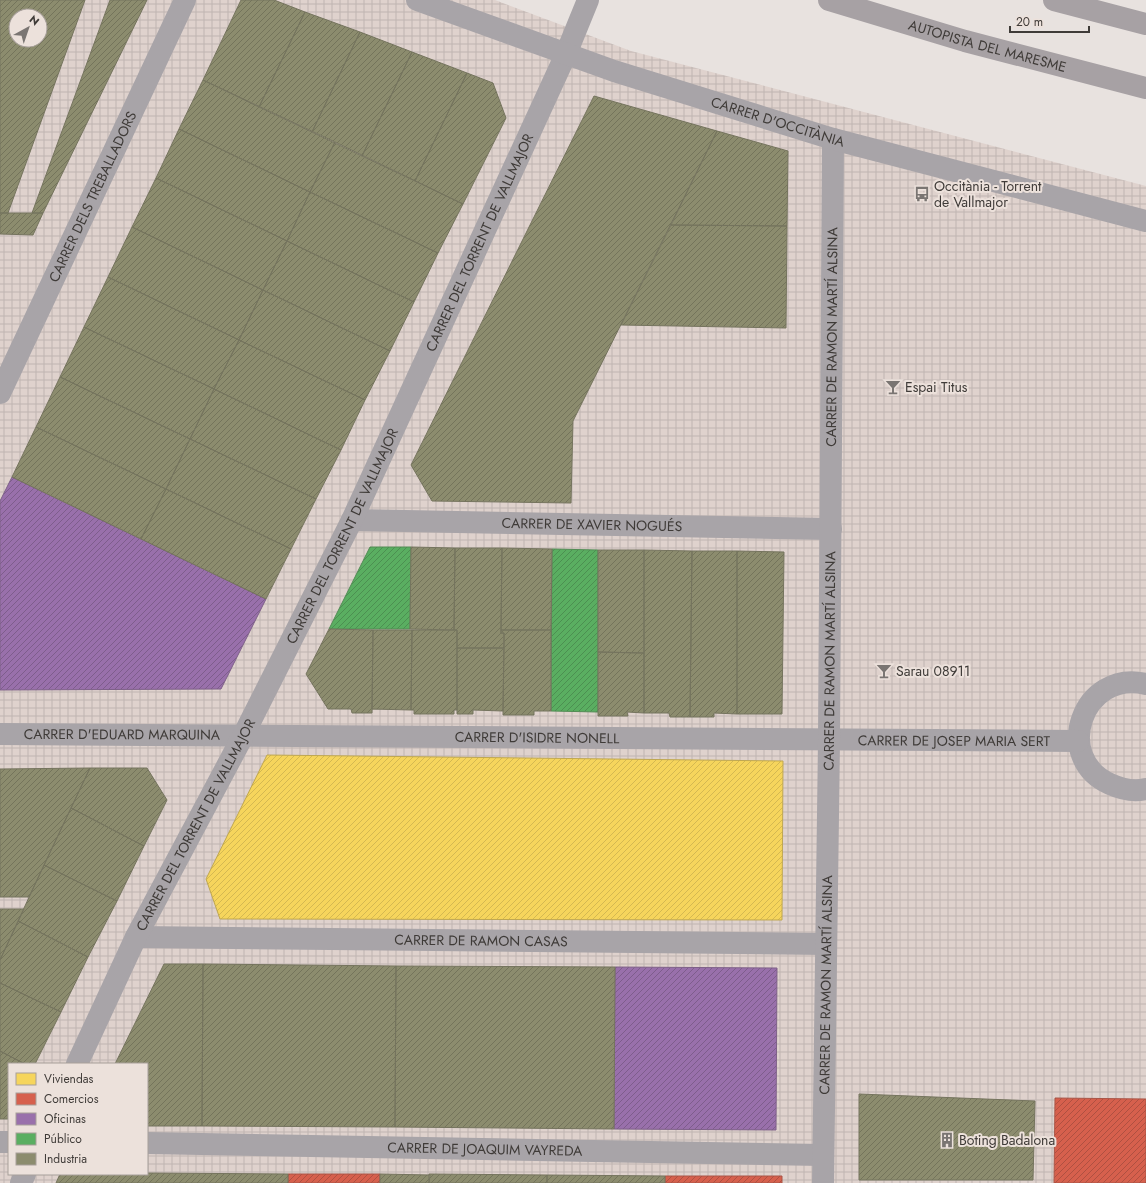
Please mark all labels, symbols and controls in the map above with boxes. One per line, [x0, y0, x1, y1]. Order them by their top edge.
north arrow [8, 8, 48, 48]
scale bar [1010, 8, 1089, 34]
text: N [26, 11, 43, 29]
text: 20 m [1016, 13, 1043, 31]
street label: AUTOPISTA DEL MARESME [906, 15, 1069, 77]
street label: CARRER D'OCCITÀNIA [709, 92, 848, 152]
street label: CARRER DELS TREBALLADORS [44, 108, 141, 285]
street label: CARRER DEL TORRENT DE VALLMAJOR [421, 130, 538, 355]
place label: Occitània - Torrent de Vallmajor [934, 176, 1042, 212]
bus stop icon: Occitània - Torrent de Vallmajor [913, 185, 931, 203]
street label: CARRER DE RAMON MARTÍ ALSINA [821, 227, 842, 447]
place label: Espai Titus [905, 377, 968, 397]
bar icon: Espai Titus [884, 378, 902, 396]
street label: CARRER DEL TORRENT DE VALLMAJOR [281, 425, 403, 647]
street label: CARRER DE XAVIER NOGUÉS [502, 513, 683, 536]
street label: CARRER DE RAMON MARTÍ ALSINA [819, 550, 840, 771]
place label: Sarau 08911 [896, 661, 970, 681]
bar icon: Sarau 08911 [875, 662, 893, 680]
street label: CARRER DEL TORRENT DE VALLMAJOR [131, 715, 260, 935]
street label: CARRER D'EDUARD MARQUINA [24, 724, 221, 745]
street label: CARRER D'ISIDRE NONELL [455, 727, 620, 748]
street label: CARRER DE JOSEP MARIA SERT [858, 730, 1051, 751]
street label: CARRER DE RAMON MARTÍ ALSINA [814, 874, 837, 1095]
street label: CARRER DE RAMON CASAS [394, 930, 568, 951]
legend [8, 1063, 148, 1175]
text: Viviendas [44, 1070, 94, 1088]
text: Comercios [44, 1090, 99, 1108]
text: Oficinas [44, 1110, 86, 1128]
text: Público [44, 1130, 82, 1148]
place label: Boting Badalona [959, 1130, 1055, 1150]
building icon: Boting Badalona [938, 1131, 956, 1149]
street label: CARRER DE JOAQUIM VAYREDA [387, 1137, 583, 1161]
text: Industria [44, 1150, 87, 1168]

